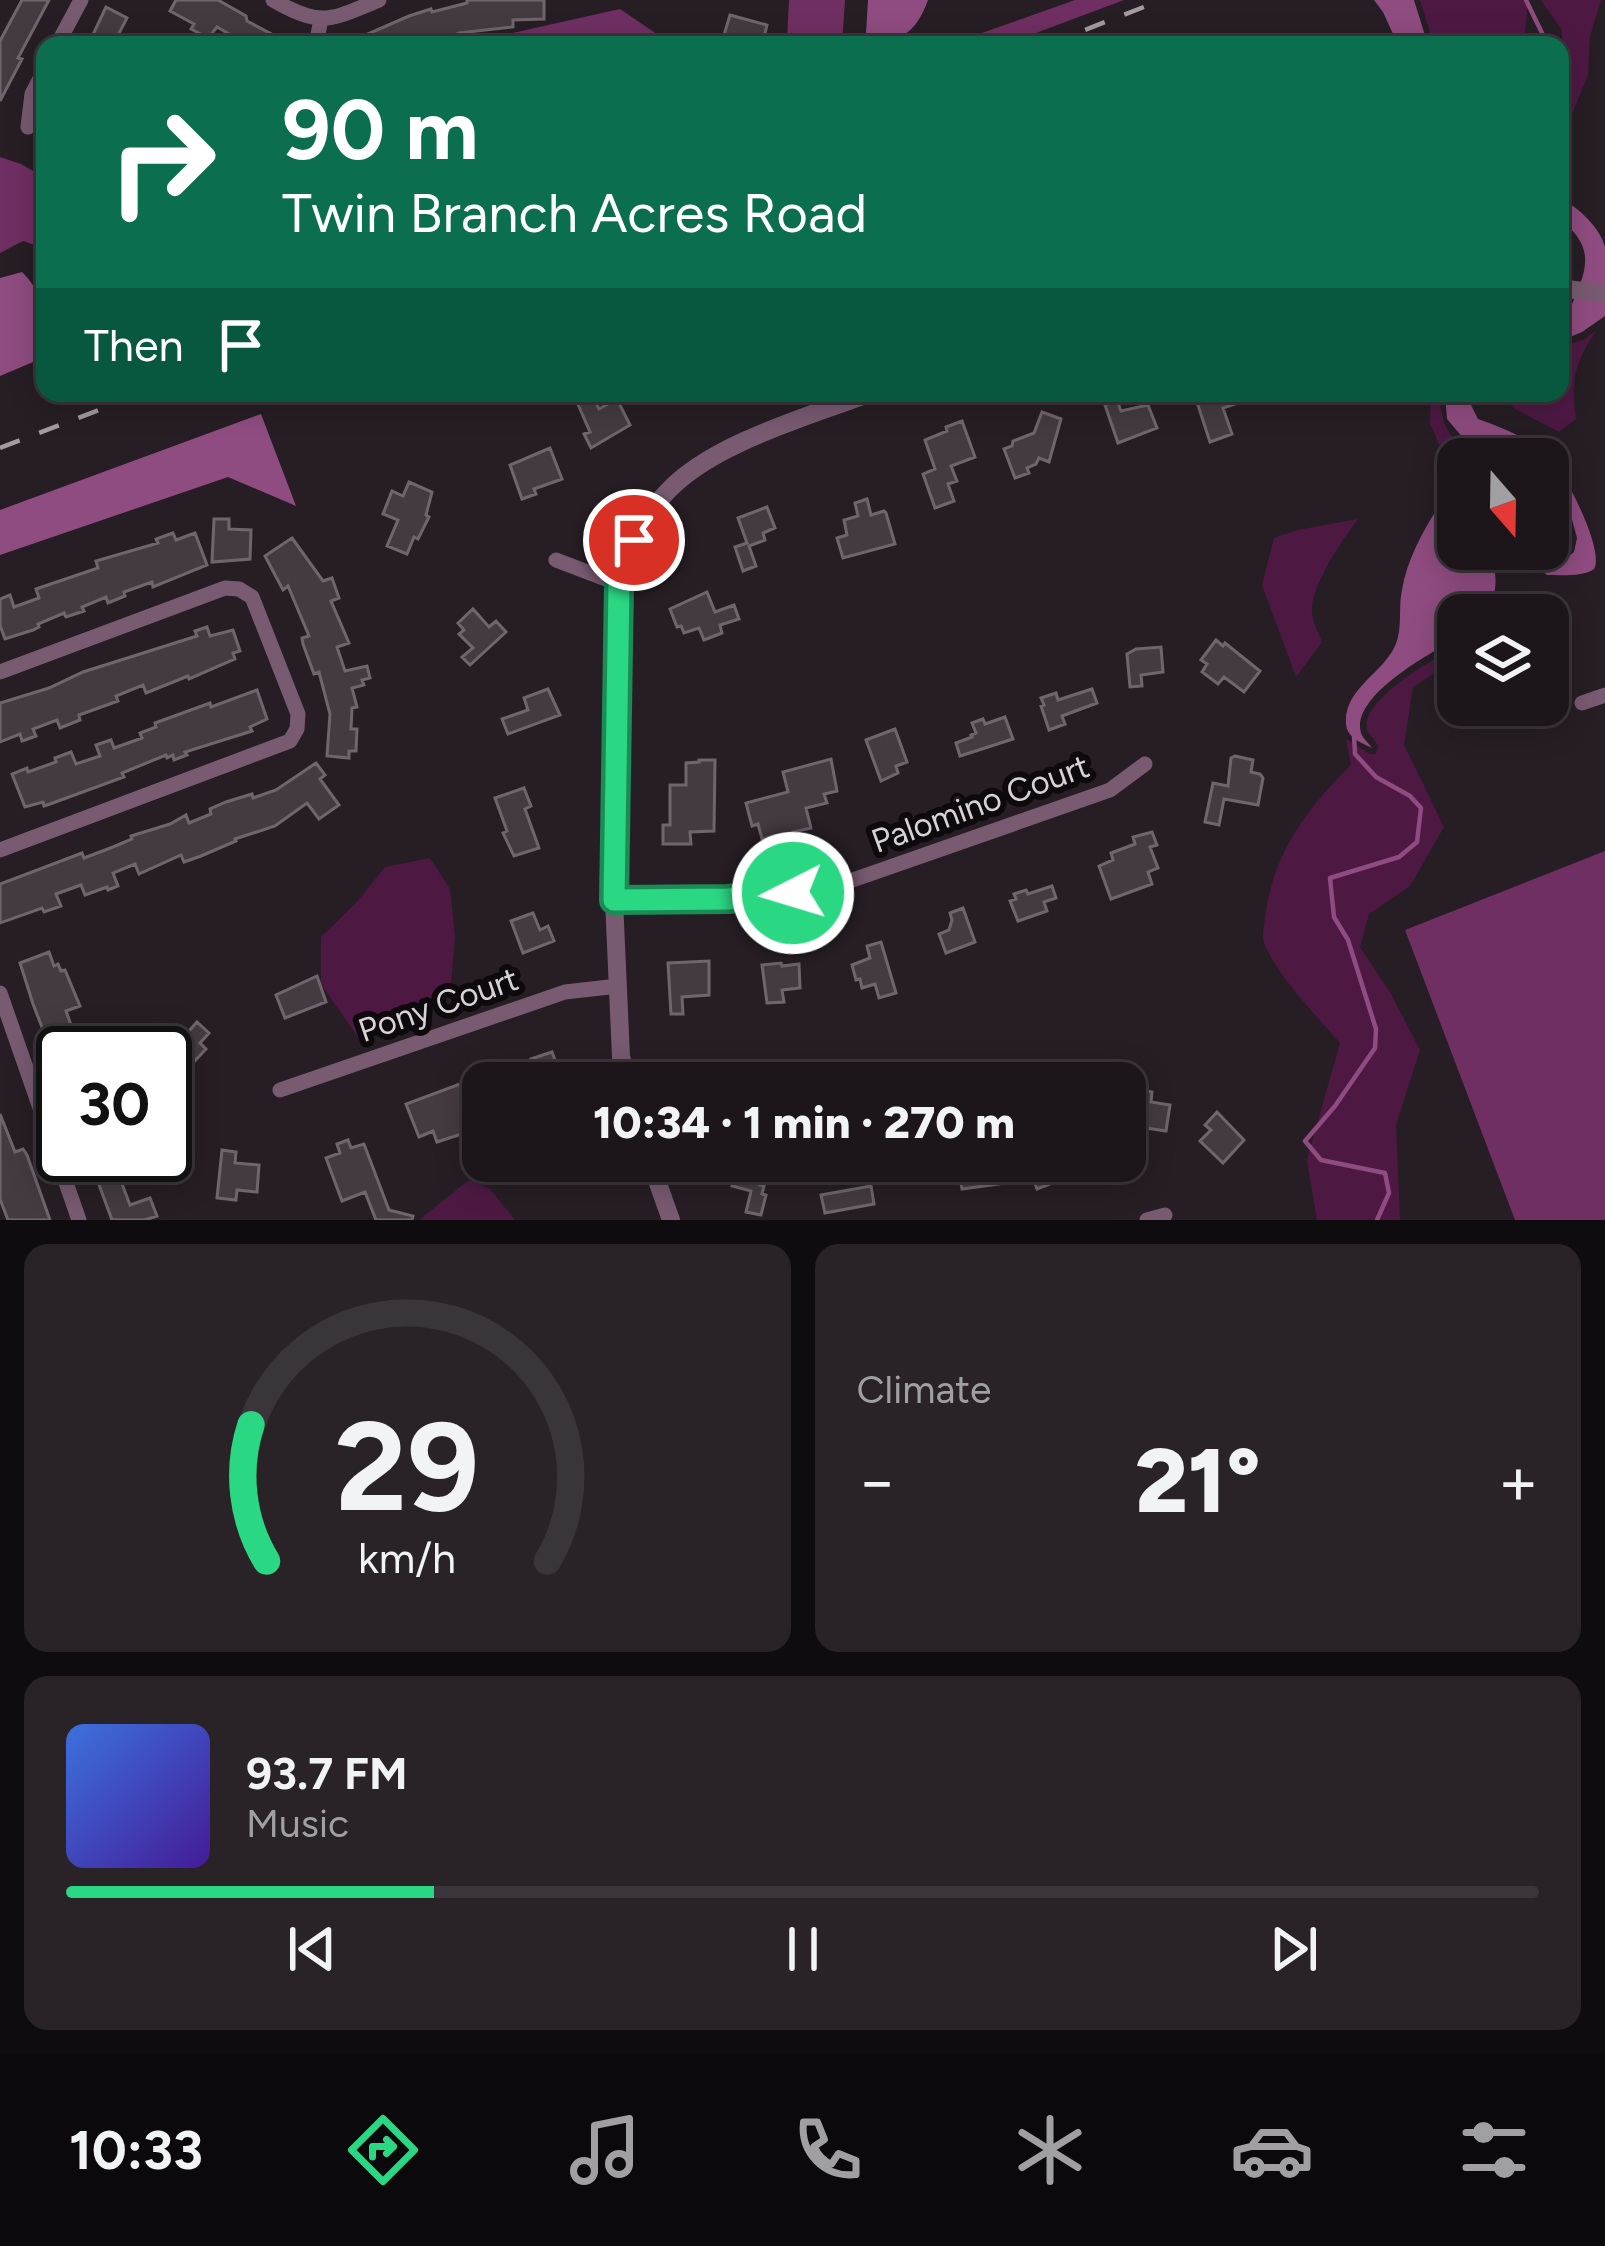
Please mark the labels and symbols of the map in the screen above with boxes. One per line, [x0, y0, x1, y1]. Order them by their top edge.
north arrow [1437, 438, 1569, 570]
pin [583, 489, 685, 591]
street label: Palomino Court [866, 746, 1094, 861]
position arrow [730, 830, 856, 956]
street label: Pony Court [353, 959, 523, 1050]
speed limit sign: 30 [36, 1026, 192, 1182]

